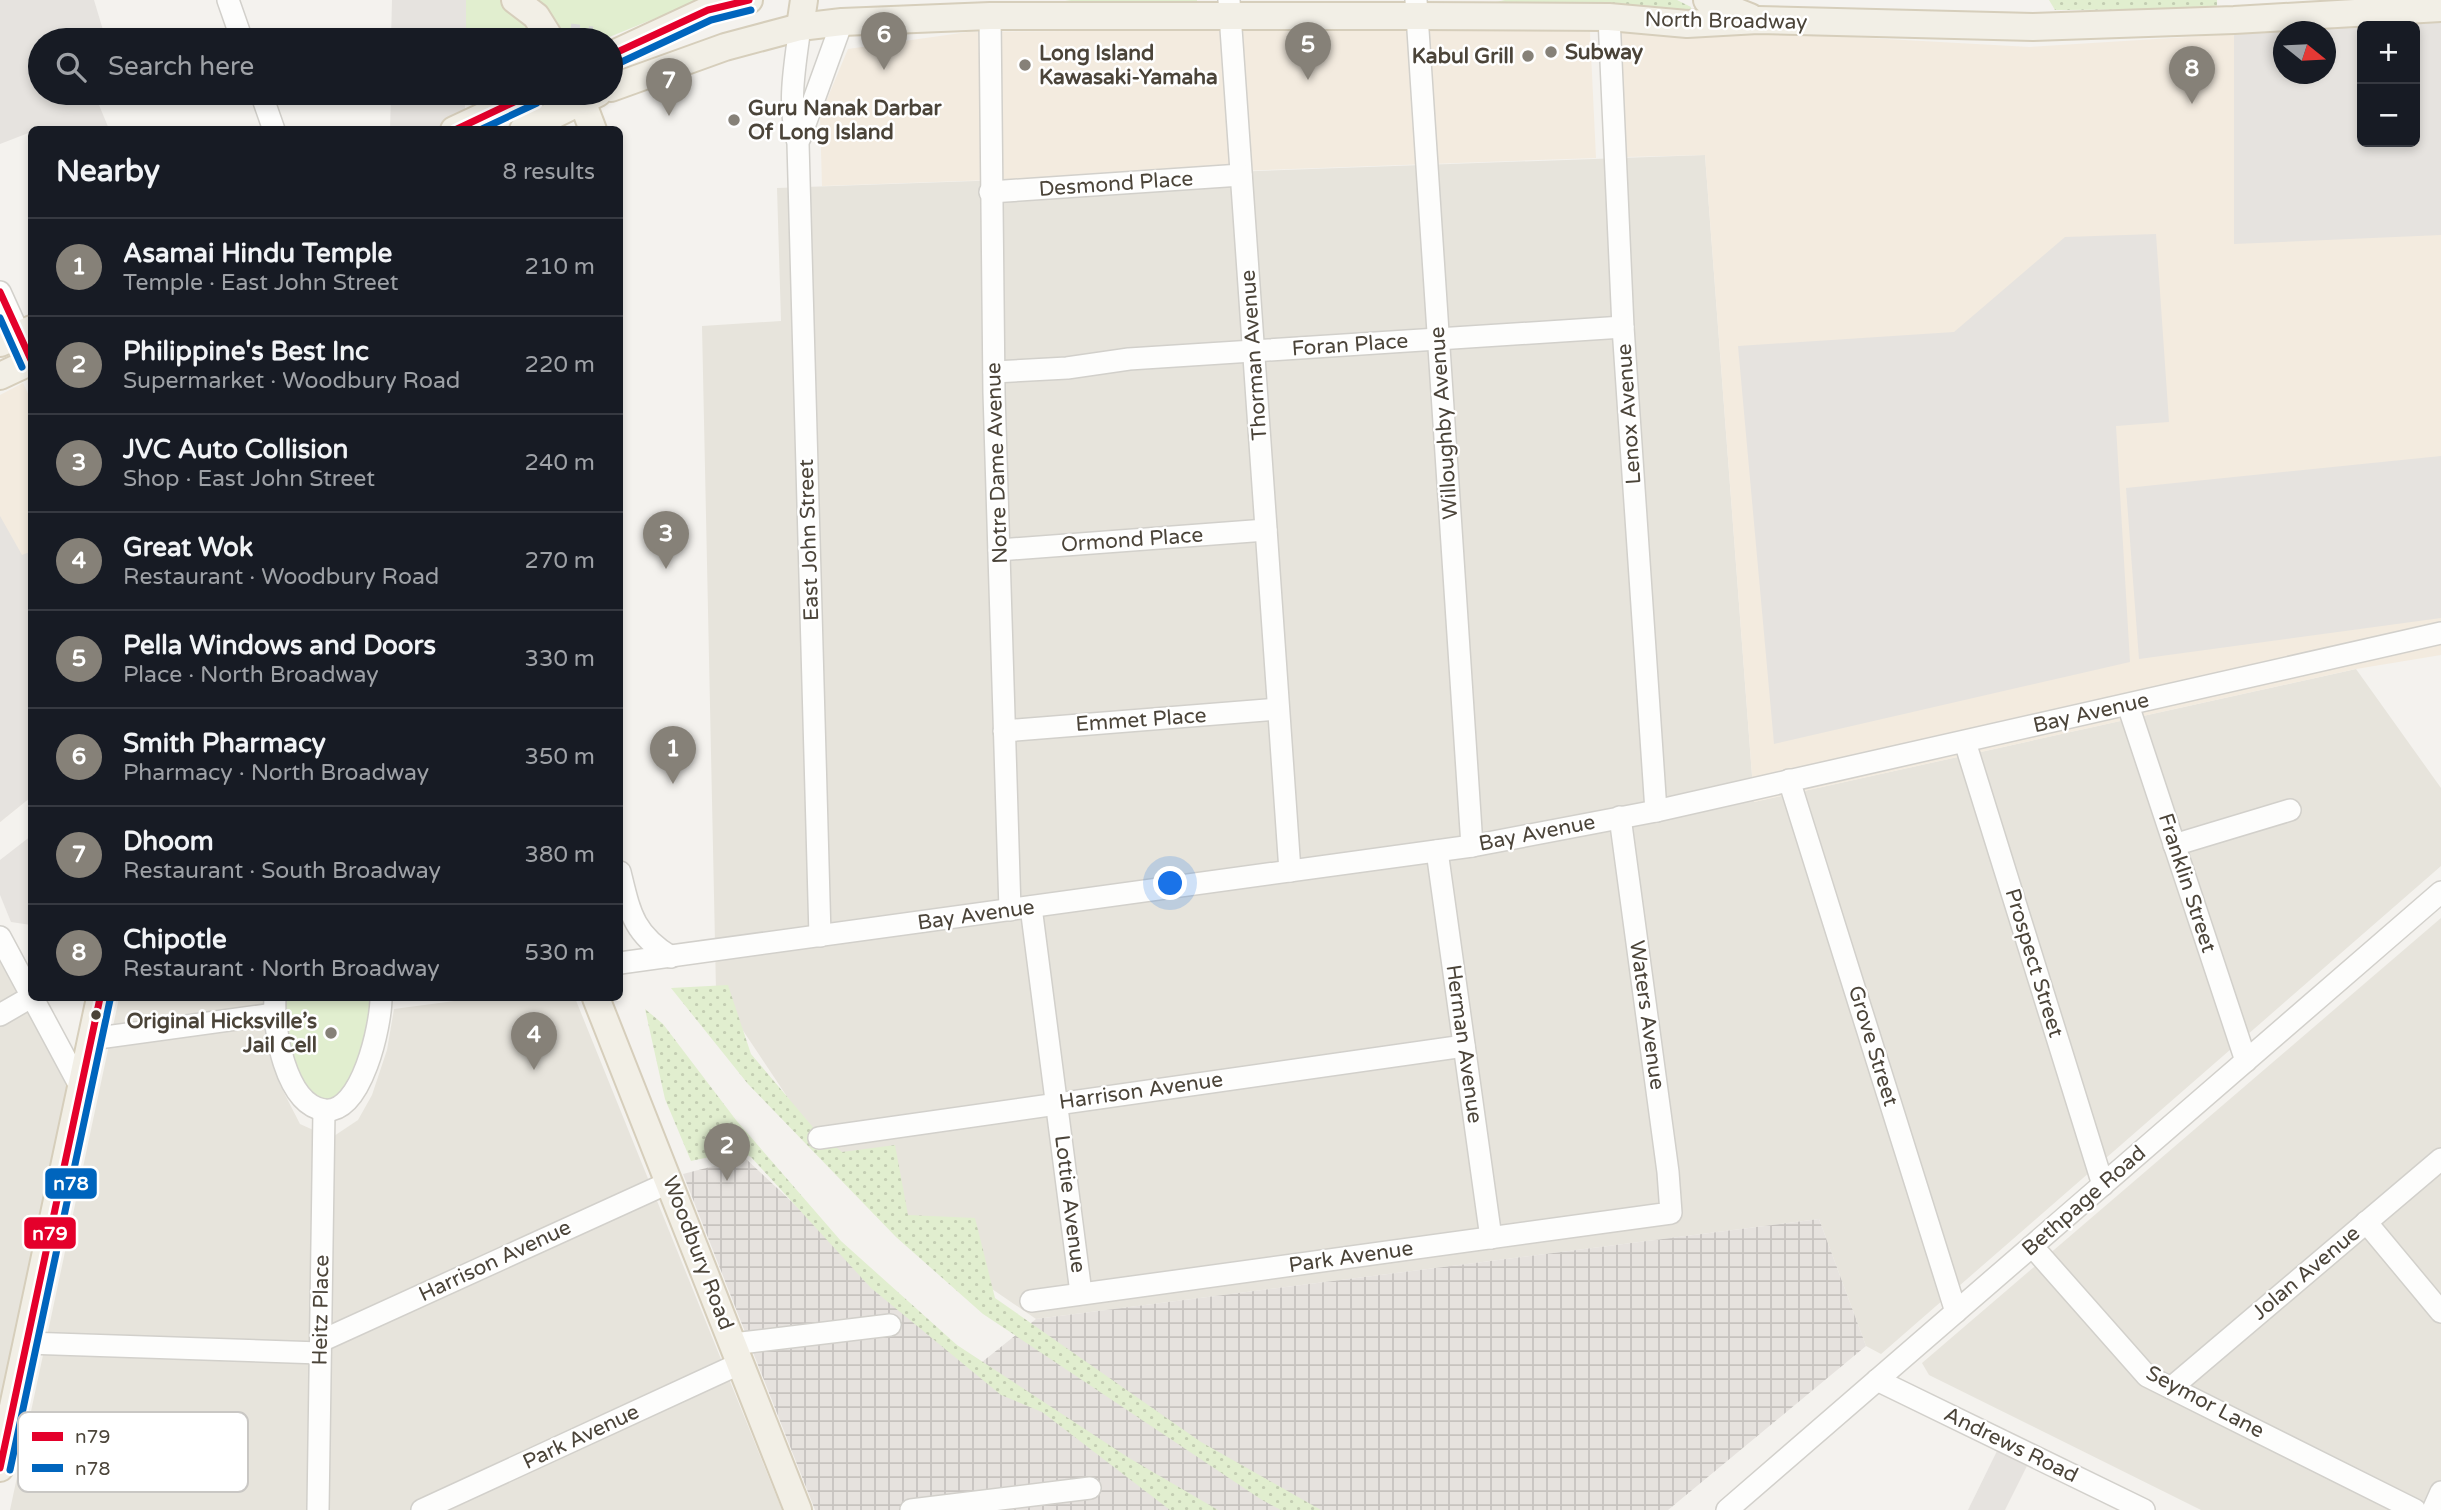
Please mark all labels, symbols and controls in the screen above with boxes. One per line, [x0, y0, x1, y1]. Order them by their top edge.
street label: North Broadway [1644, 7, 1808, 35]
pin: 6 [861, 12, 907, 70]
north arrow [2273, 21, 2336, 84]
map controls [2357, 21, 2420, 147]
button: + [2357, 21, 2420, 84]
pin: 5 [1285, 22, 1331, 80]
search box [28, 28, 623, 105]
place label: Subway [1565, 40, 1644, 65]
place label: Long Island Kawasaki-Yamaha [1039, 41, 1218, 90]
place label: Kabul Grill [1412, 44, 1514, 69]
marker: Subway [1543, 44, 1559, 60]
pin: 8 [2169, 46, 2215, 104]
icon: search [52, 48, 90, 86]
marker: Kabul Grill [1520, 48, 1536, 64]
text: Search here [108, 51, 254, 82]
marker: Long Island Kawasaki-Yamaha [1017, 57, 1033, 73]
pin: 7 [646, 58, 692, 116]
button: − [2357, 84, 2420, 147]
place label: Guru Nanak Darbar Of Long Island [748, 96, 943, 145]
marker: Guru Nanak Darbar Of Long Island [726, 112, 742, 128]
text: Nearby [56, 153, 160, 190]
text: 8 results [502, 158, 595, 186]
street label: Desmond Place [1038, 166, 1194, 202]
text: Asamai Hindu Temple [123, 238, 392, 269]
text: 1 [72, 253, 86, 281]
text: 210 m [525, 253, 595, 281]
text: Temple · East John Street [123, 269, 398, 297]
street label: Thorman Avenue [1236, 269, 1272, 441]
street label: Willoughby Avenue [1425, 326, 1463, 520]
street label: Foran Place [1291, 328, 1409, 362]
text: Philippine's Best Inc [123, 336, 369, 367]
street label: Lenox Avenue [1612, 343, 1646, 485]
text: 2 [72, 351, 86, 379]
text: 220 m [525, 351, 595, 379]
street label: Notre Dame Avenue [981, 362, 1013, 564]
text: Supermarket · Woodbury Road [123, 367, 460, 395]
text: JVC Auto Collision [123, 434, 348, 465]
text: 3 [72, 449, 86, 477]
text: 240 m [525, 449, 595, 477]
street label: East John Street [794, 459, 824, 621]
text: Shop · East John Street [123, 465, 375, 493]
pin: 3 [643, 511, 689, 569]
street label: Ormond Place [1060, 523, 1204, 557]
text: Great Wok [123, 532, 253, 563]
text: 4 [72, 547, 86, 575]
text: 270 m [525, 547, 595, 575]
text: Restaurant · Woodbury Road [123, 563, 439, 591]
text: Pella Windows and Doors [123, 630, 436, 661]
text: 5 [72, 645, 86, 673]
text: 330 m [525, 645, 595, 673]
text: Place · North Broadway [123, 661, 379, 689]
street label: Bay Avenue [2031, 688, 2151, 738]
street label: Emmet Place [1075, 703, 1207, 737]
pin: 1 [650, 726, 696, 784]
text: Smith Pharmacy [123, 728, 326, 759]
text: 6 [72, 743, 86, 771]
text: 350 m [525, 743, 595, 771]
text: Pharmacy · North Broadway [123, 759, 429, 787]
street label: Bay Avenue [1477, 809, 1597, 857]
street label: Franklin Street [2153, 810, 2221, 956]
text: Dhoom [123, 826, 214, 857]
text: 7 [72, 841, 86, 869]
text: 380 m [525, 841, 595, 869]
text: Restaurant · South Broadway [123, 857, 441, 885]
your location [1153, 866, 1187, 900]
street label: Prospect Street [1999, 886, 2069, 1040]
street label: Bay Avenue [916, 894, 1036, 936]
text: Chipotle [123, 924, 227, 955]
text: 8 [72, 939, 86, 967]
text: 530 m [525, 939, 595, 967]
street label: Waters Avenue [1624, 939, 1670, 1091]
text: Restaurant · North Broadway [123, 955, 440, 983]
street label: Herman Avenue [1440, 963, 1488, 1125]
street label: Grove Street [1843, 983, 1903, 1109]
unlabelled marker [89, 1008, 103, 1022]
place label: Original Hicksville’s Jail Cell [127, 1009, 317, 1058]
pin: 4 [511, 1012, 557, 1070]
marker: Original Hicksville’s Jail Cell [323, 1025, 339, 1041]
street label: Harrison Avenue [1057, 1067, 1225, 1115]
pin: 2 [704, 1123, 750, 1181]
street label: Lottie Avenue [1049, 1134, 1091, 1274]
street label: Bethpage Road [2017, 1141, 2151, 1261]
line badge: n78 [44, 1167, 98, 1200]
text: n78 [53, 1173, 89, 1195]
street label: Woodbury Road [657, 1173, 739, 1333]
street label: Harrison Avenue [415, 1215, 575, 1307]
line badge: n79 [23, 1216, 77, 1250]
street label: Jolan Avenue [2247, 1221, 2365, 1325]
text: n79 [32, 1223, 68, 1245]
street label: Park Avenue [1287, 1236, 1415, 1278]
street label: Heitz Place [308, 1254, 334, 1366]
street label: Seymor Lane [2142, 1360, 2268, 1444]
street label: Park Avenue [519, 1399, 643, 1475]
street label: Andrews Road [1940, 1402, 2082, 1488]
legend [18, 1412, 248, 1492]
text: n79 [75, 1426, 110, 1448]
text: n78 [75, 1458, 111, 1480]

